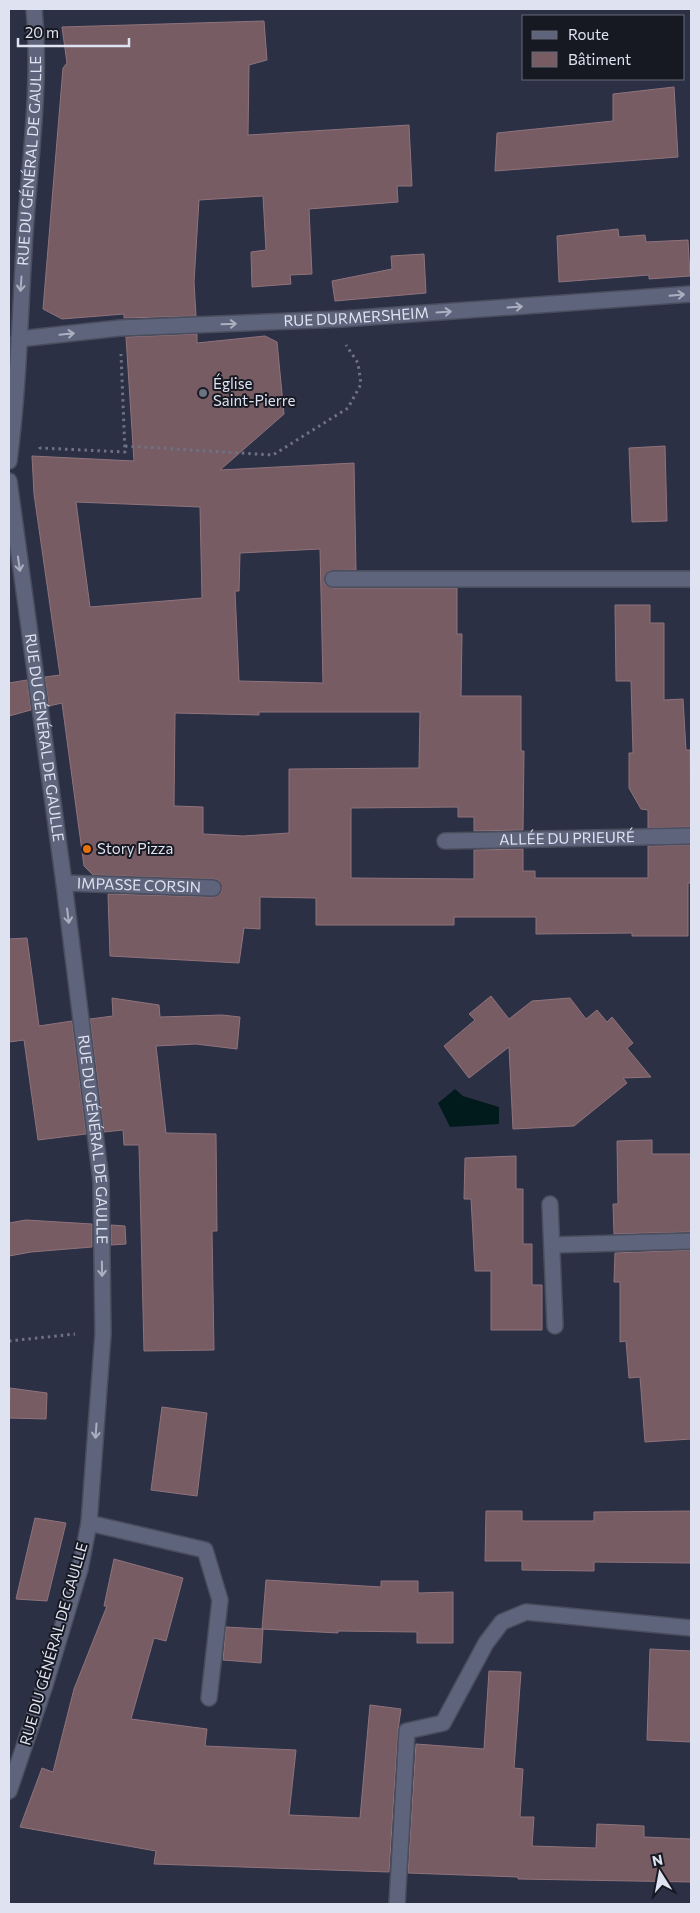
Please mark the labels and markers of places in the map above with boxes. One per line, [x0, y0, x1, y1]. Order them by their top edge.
place label: Église Saint-Pierre [213, 373, 295, 409]
marker: Église Saint-Pierre [197, 387, 209, 399]
place label: Story Pizza [97, 839, 173, 857]
marker: Story Pizza [81, 843, 93, 855]

